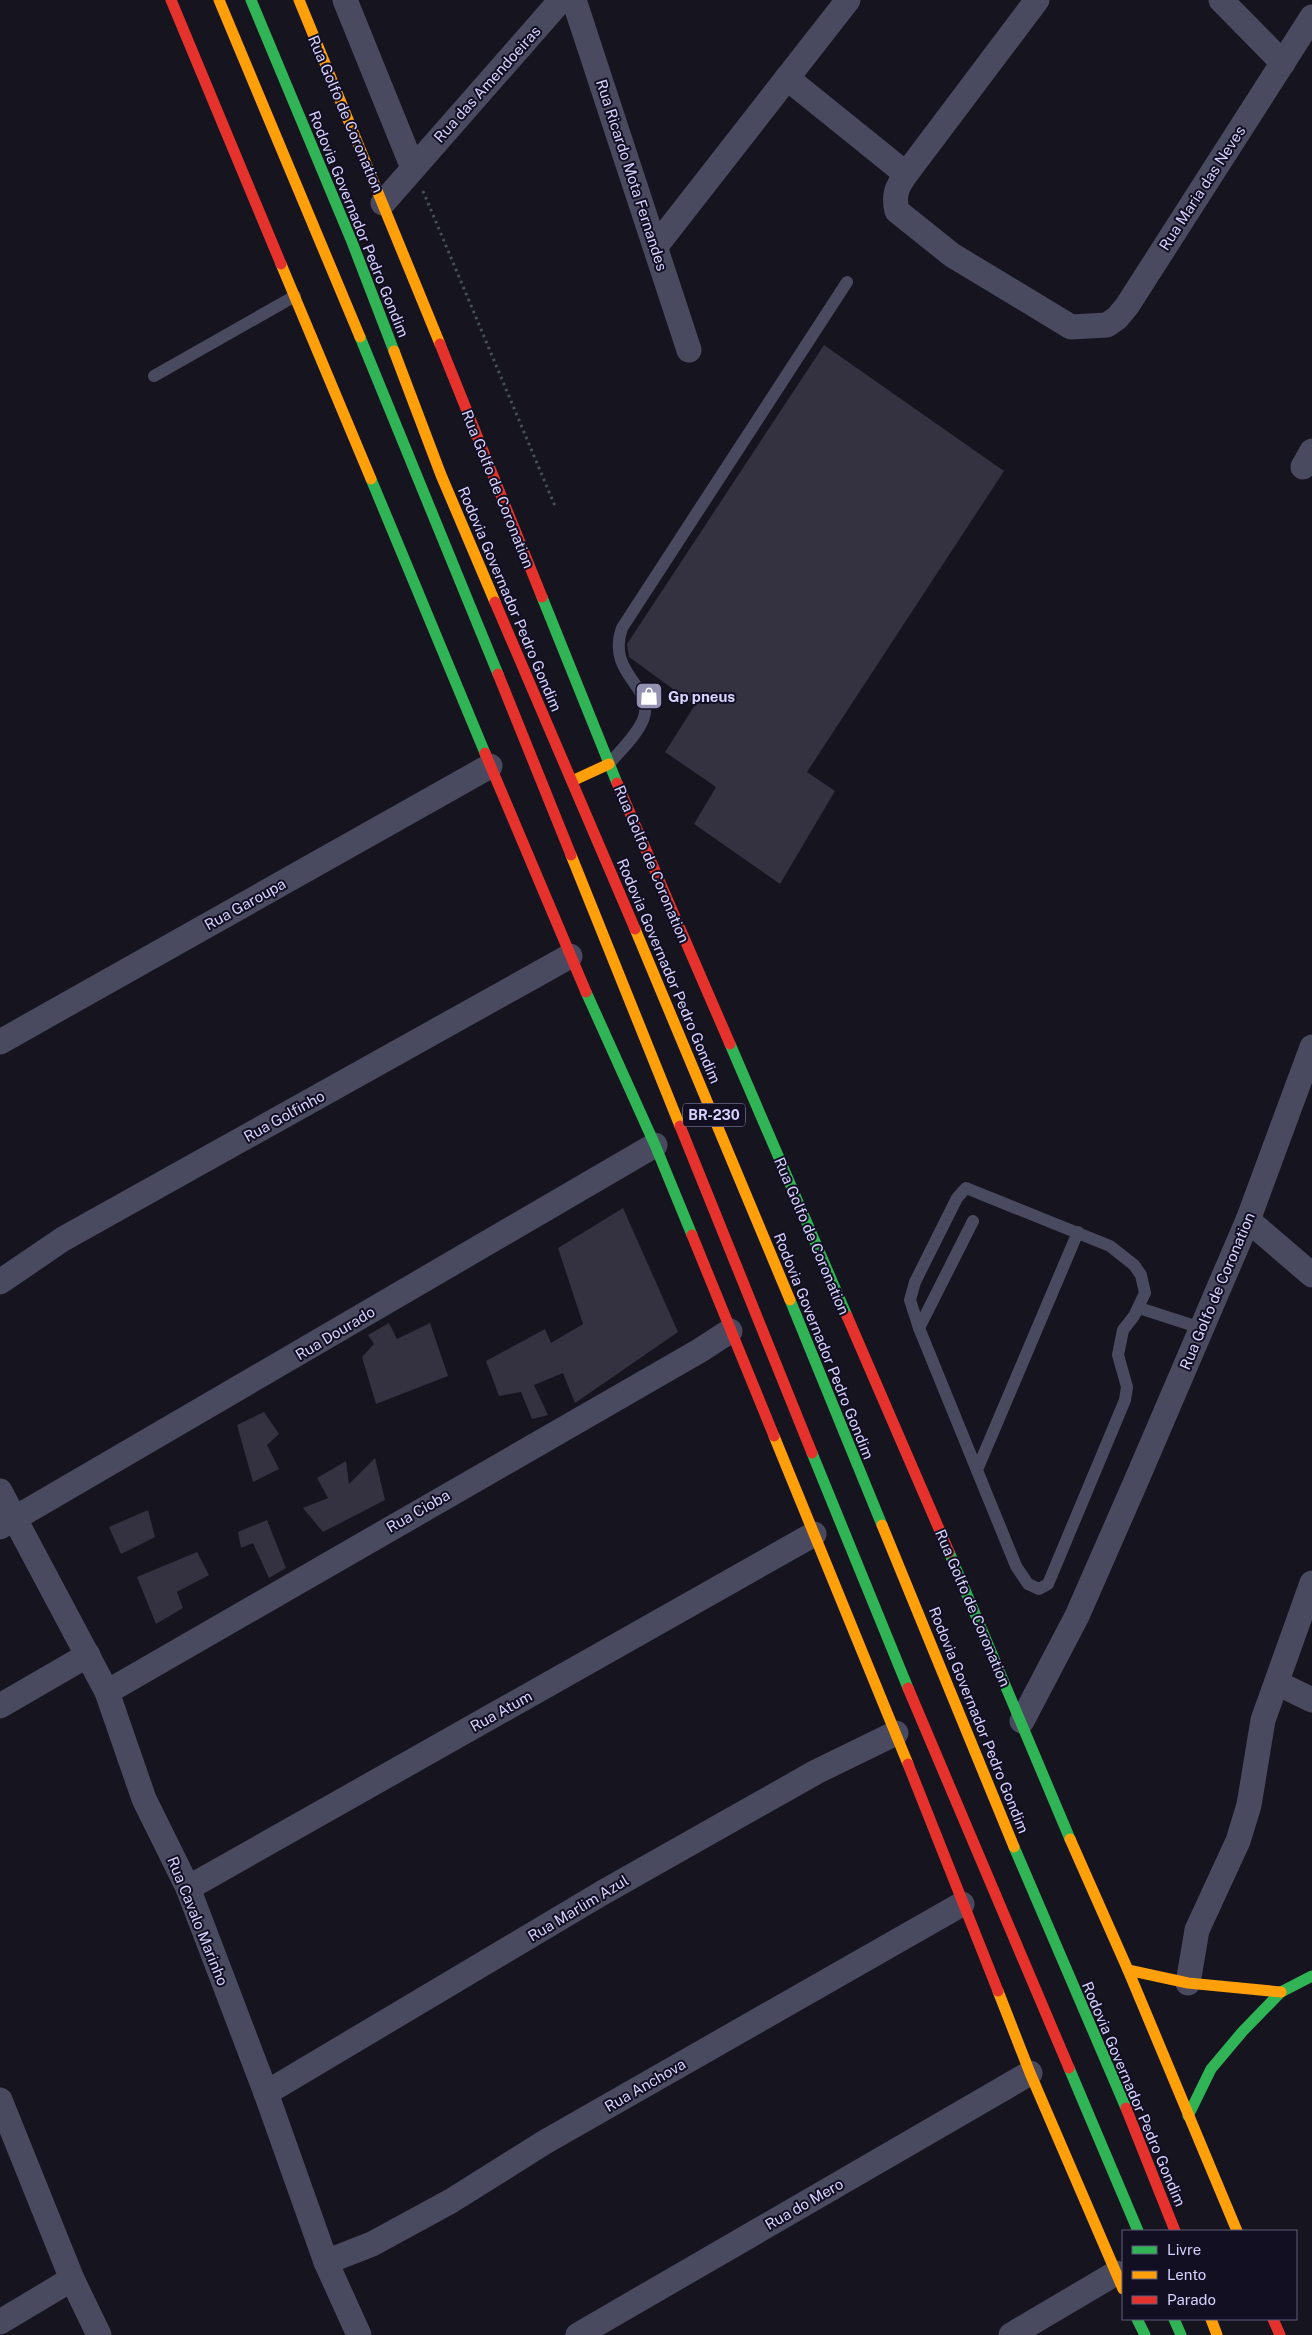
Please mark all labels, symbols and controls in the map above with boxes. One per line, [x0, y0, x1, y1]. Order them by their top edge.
street label: Rua das Amendoeiras [430, 22, 544, 146]
street label: Rua Golfo de Coronation [305, 33, 387, 195]
street label: Rua Ricardo Mota Fernandes [593, 77, 671, 273]
street label: Rodovia Governador Pedro Gondim [306, 108, 412, 340]
street label: Rua Maria das Neves [1155, 123, 1249, 253]
street label: Rua Golfo de Coronation [458, 407, 538, 571]
street label: Rodovia Governador Pedro Gondim [455, 484, 565, 714]
shop icon: Gp pneus [634, 681, 664, 711]
place label: Gp pneus [668, 688, 735, 705]
street label: Rua Golfo de Coronation [611, 783, 693, 945]
street label: Rodovia Governador Pedro Gondim [614, 856, 724, 1086]
street label: Rua Garoupa [201, 875, 289, 933]
street label: Rua Golfinho [241, 1087, 327, 1145]
road number: BR-230 [683, 1104, 745, 1126]
street label: Rua Golfo de Coronation [771, 1155, 853, 1317]
street label: Rua Golfo de Coronation [1176, 1210, 1258, 1372]
street label: Rodovia Governador Pedro Gondim [771, 1230, 877, 1462]
street label: Rua Dourado [292, 1303, 378, 1363]
street label: Rua Cioba [383, 1486, 453, 1536]
street label: Rua Golfo de Coronation [932, 1527, 1014, 1689]
street label: Rodovia Governador Pedro Gondim [926, 1604, 1032, 1836]
street label: Rua Atum [467, 1687, 535, 1735]
street label: Rua Cavalo Marinho [164, 1854, 232, 1988]
street label: Rua Marlim Azul [525, 1871, 631, 1945]
street label: Rodovia Governador Pedro Gondim [1079, 1979, 1189, 2209]
street label: Rua Anchova [601, 2055, 689, 2115]
street label: Rua do Mero [762, 2175, 846, 2233]
legend [1122, 2230, 1297, 2320]
text: Livre [1167, 2241, 1201, 2258]
text: Lento [1167, 2266, 1206, 2283]
text: Parado [1167, 2291, 1216, 2308]

